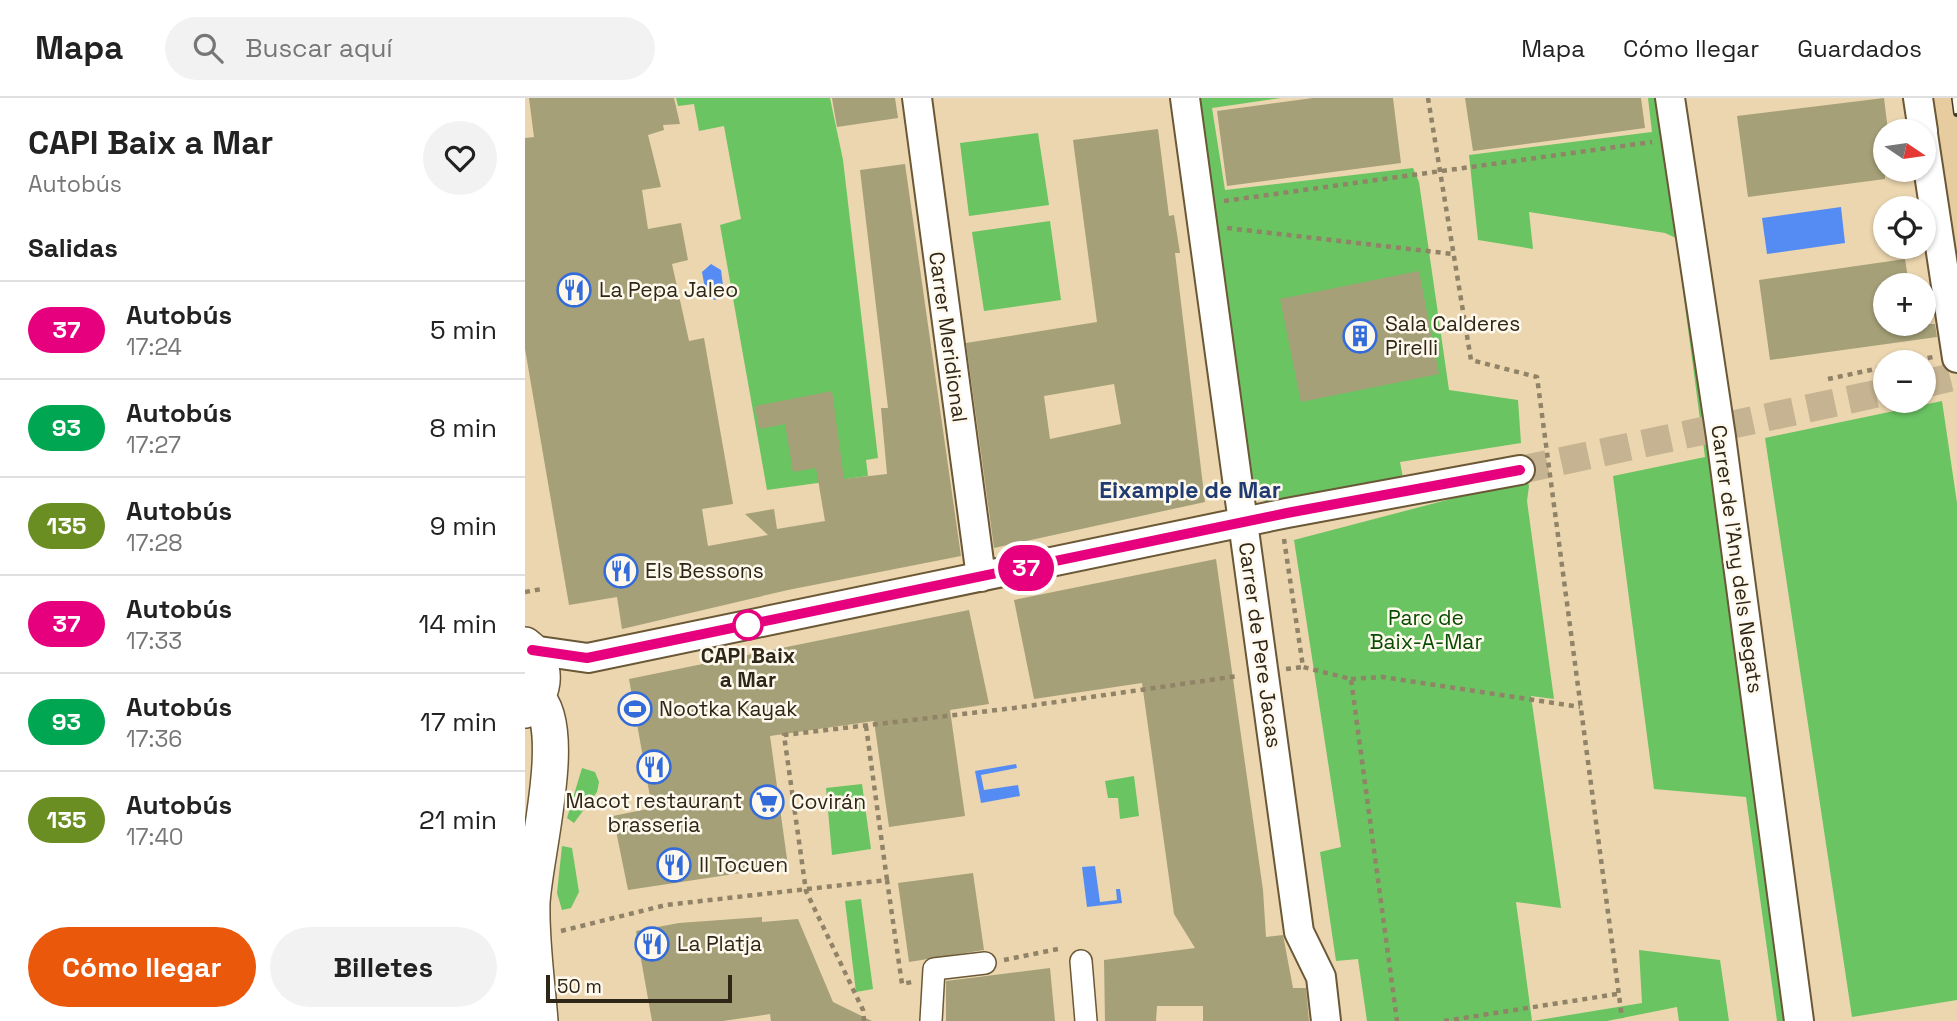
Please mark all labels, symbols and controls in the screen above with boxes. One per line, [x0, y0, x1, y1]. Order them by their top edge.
search box [165, 17, 655, 80]
text: Mapa [35, 27, 123, 69]
icon: search [189, 29, 227, 67]
text: Buscar aquí [245, 31, 393, 65]
text: Mapa [1521, 33, 1585, 64]
text: Cómo llegar [1623, 33, 1759, 64]
text: Guardados [1797, 33, 1922, 64]
north arrow [1873, 119, 1935, 182]
map controls [1873, 119, 1936, 413]
button: heart [423, 121, 497, 195]
text: CAPI Baix a Mar [28, 122, 273, 164]
text: Autobús [28, 169, 122, 199]
button: locate [1873, 196, 1936, 259]
text: Salidas [28, 231, 118, 265]
street label: Carrer Meridional [923, 250, 974, 424]
restaurant icon: La Pepa Jaleo [555, 271, 593, 309]
button: + [1873, 273, 1936, 336]
place label: La Pepa Jaleo [599, 276, 738, 303]
text: Autobús [126, 298, 232, 332]
place label: Sala Calderes Pirelli [1385, 310, 1520, 361]
text: 5 min [430, 313, 497, 347]
text: 37 [53, 314, 80, 345]
building icon: Sala Calderes Pirelli [1341, 317, 1379, 355]
text: 17:24 [126, 332, 182, 362]
button: − [1873, 350, 1936, 413]
text: Autobús [126, 396, 232, 430]
text: 8 min [429, 411, 497, 445]
text: 93 [52, 412, 81, 443]
street label: Carrer de l'Any dels Negats [1705, 423, 1770, 695]
text: 17:27 [126, 430, 181, 460]
district label: Eixample de Mar [1099, 475, 1281, 505]
text: Autobús [126, 494, 232, 528]
text: 9 min [430, 509, 497, 543]
text: 135 [47, 510, 86, 541]
text: 17:28 [126, 528, 183, 558]
street label: Carrer de Pere Jacas [1233, 540, 1288, 750]
line badge: 37 [995, 545, 1057, 591]
restaurant icon: Els Bessons [602, 552, 640, 590]
text: 37 [1012, 552, 1040, 583]
place label: Els Bessons [645, 557, 764, 584]
text: Autobús [126, 592, 232, 626]
park label: Parc de Baix-A-Mar [1370, 604, 1482, 655]
text: 14 min [419, 607, 497, 641]
text: 37 [53, 608, 80, 639]
marker: CAPI Baix a Mar [733, 610, 763, 640]
text: 17:33 [126, 626, 182, 656]
place label: CAPI Baix a Mar [701, 642, 795, 693]
text: Autobús [126, 690, 232, 724]
sports icon: Nootka Kayak [616, 690, 654, 728]
place label: Nootka Kayak [659, 695, 798, 722]
text: 17 min [420, 705, 497, 739]
text: 93 [52, 706, 81, 737]
text: 17:36 [126, 724, 182, 754]
restaurant icon: Macot restaurant brasseria [635, 748, 673, 786]
supermarket icon: Covirán [748, 783, 786, 821]
place label: Macot restaurant brasseria [565, 787, 743, 838]
text: Autobús [126, 788, 232, 822]
place label: Covirán [791, 788, 866, 815]
text: 21 min [419, 803, 497, 837]
text: 135 [47, 804, 86, 835]
text: 17:40 [126, 822, 184, 852]
restaurant icon: Il Tocuen [655, 846, 693, 884]
place label: Il Tocuen [699, 851, 788, 878]
restaurant icon: La Platja [633, 925, 671, 963]
button: Cómo llegar [28, 927, 256, 1007]
button: Billetes [270, 927, 497, 1007]
place label: La Platja [677, 930, 762, 957]
scale bar [546, 972, 731, 1004]
text: 50 m [557, 974, 602, 999]

